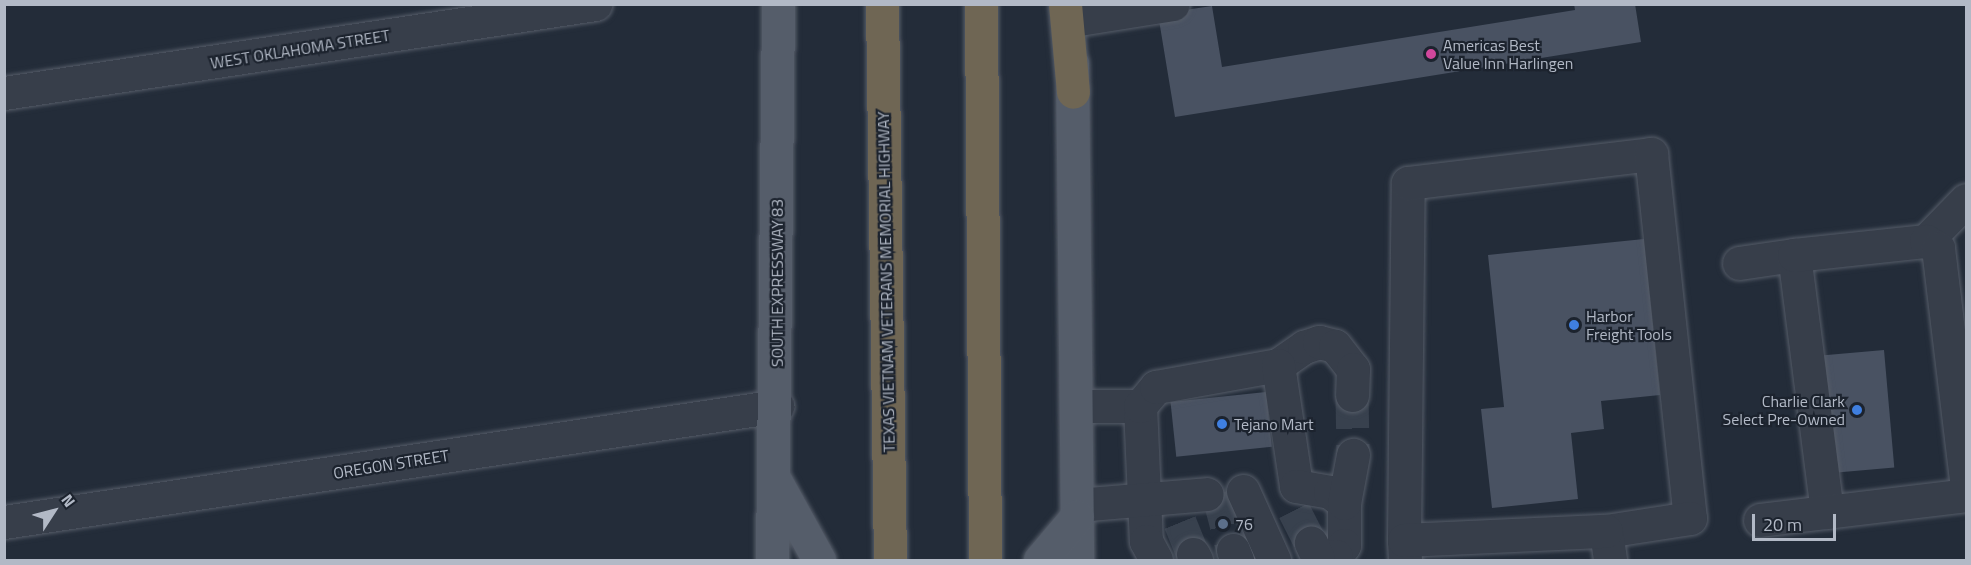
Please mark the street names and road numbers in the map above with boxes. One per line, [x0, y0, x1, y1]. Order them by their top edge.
street label: WEST OKLAHOMA STREET [209, 25, 391, 73]
street label: TEXAS VIETNAM VETERANS MEMORIAL HIGHWAY [873, 111, 899, 453]
street label: SOUTH EXPRESSWAY 83 [767, 199, 787, 367]
street label: OREGON STREET [332, 445, 450, 483]

